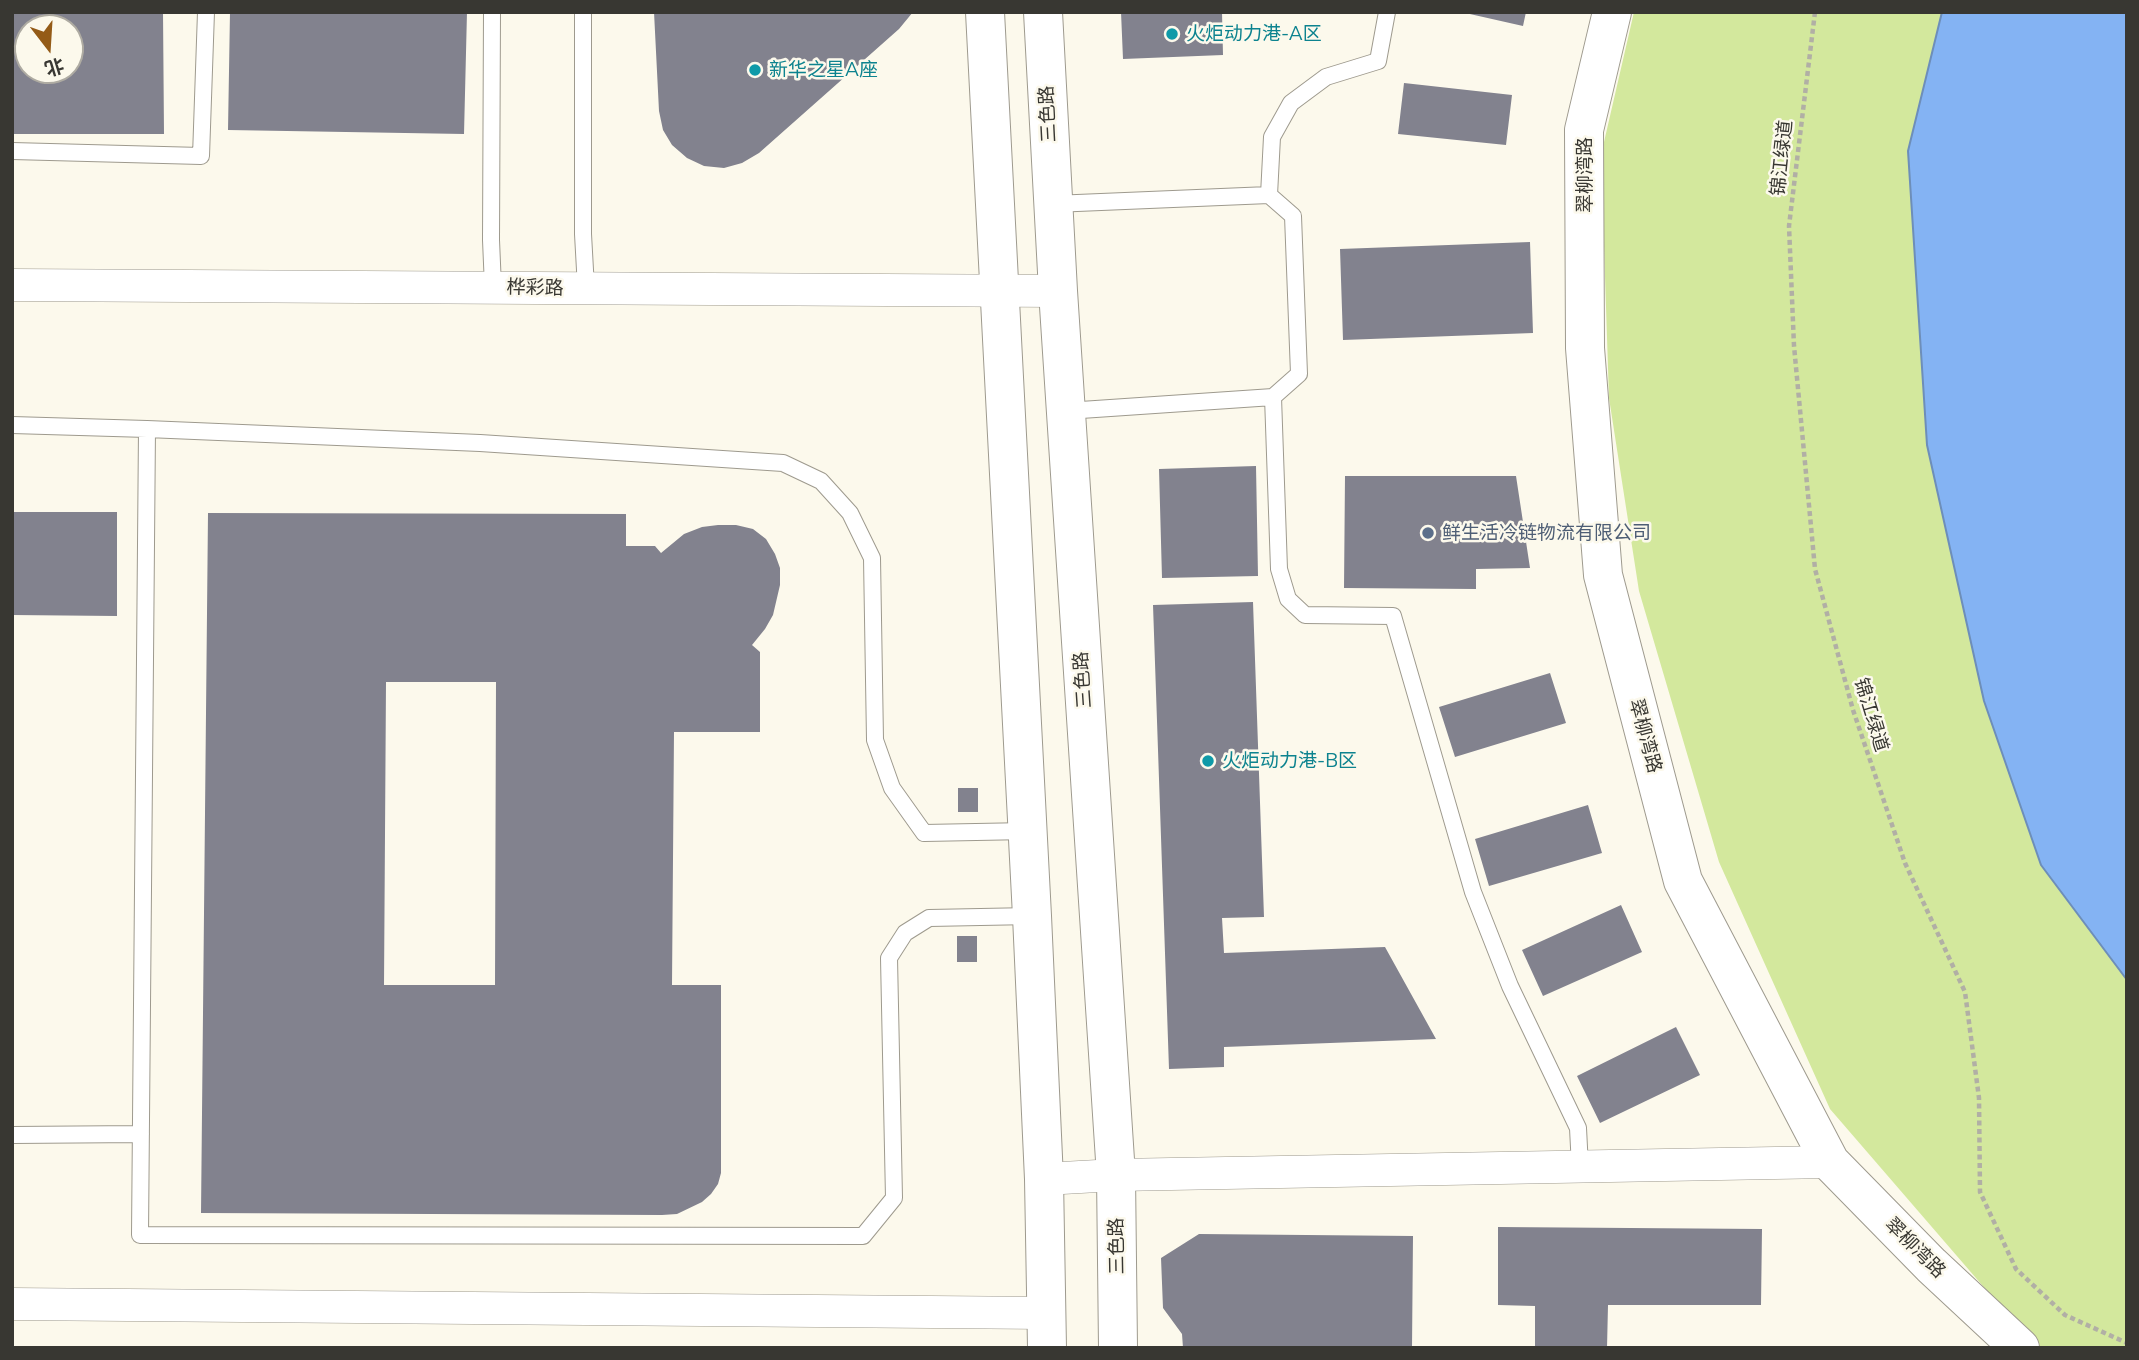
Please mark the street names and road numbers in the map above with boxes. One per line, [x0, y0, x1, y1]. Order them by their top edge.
street label: 三色路 [1035, 85, 1061, 143]
street label: 锦江绿道 [1767, 119, 1797, 197]
street label: 翠柳湾路 [1574, 137, 1596, 213]
street label: 桦彩路 [506, 276, 564, 300]
street label: 三色路 [1070, 651, 1096, 709]
street label: 锦江绿道 [1849, 675, 1893, 755]
street label: 翠柳湾路 [1624, 696, 1666, 776]
street label: 翠柳湾路 [1880, 1213, 1950, 1283]
street label: 三色路 [1105, 1217, 1129, 1275]

